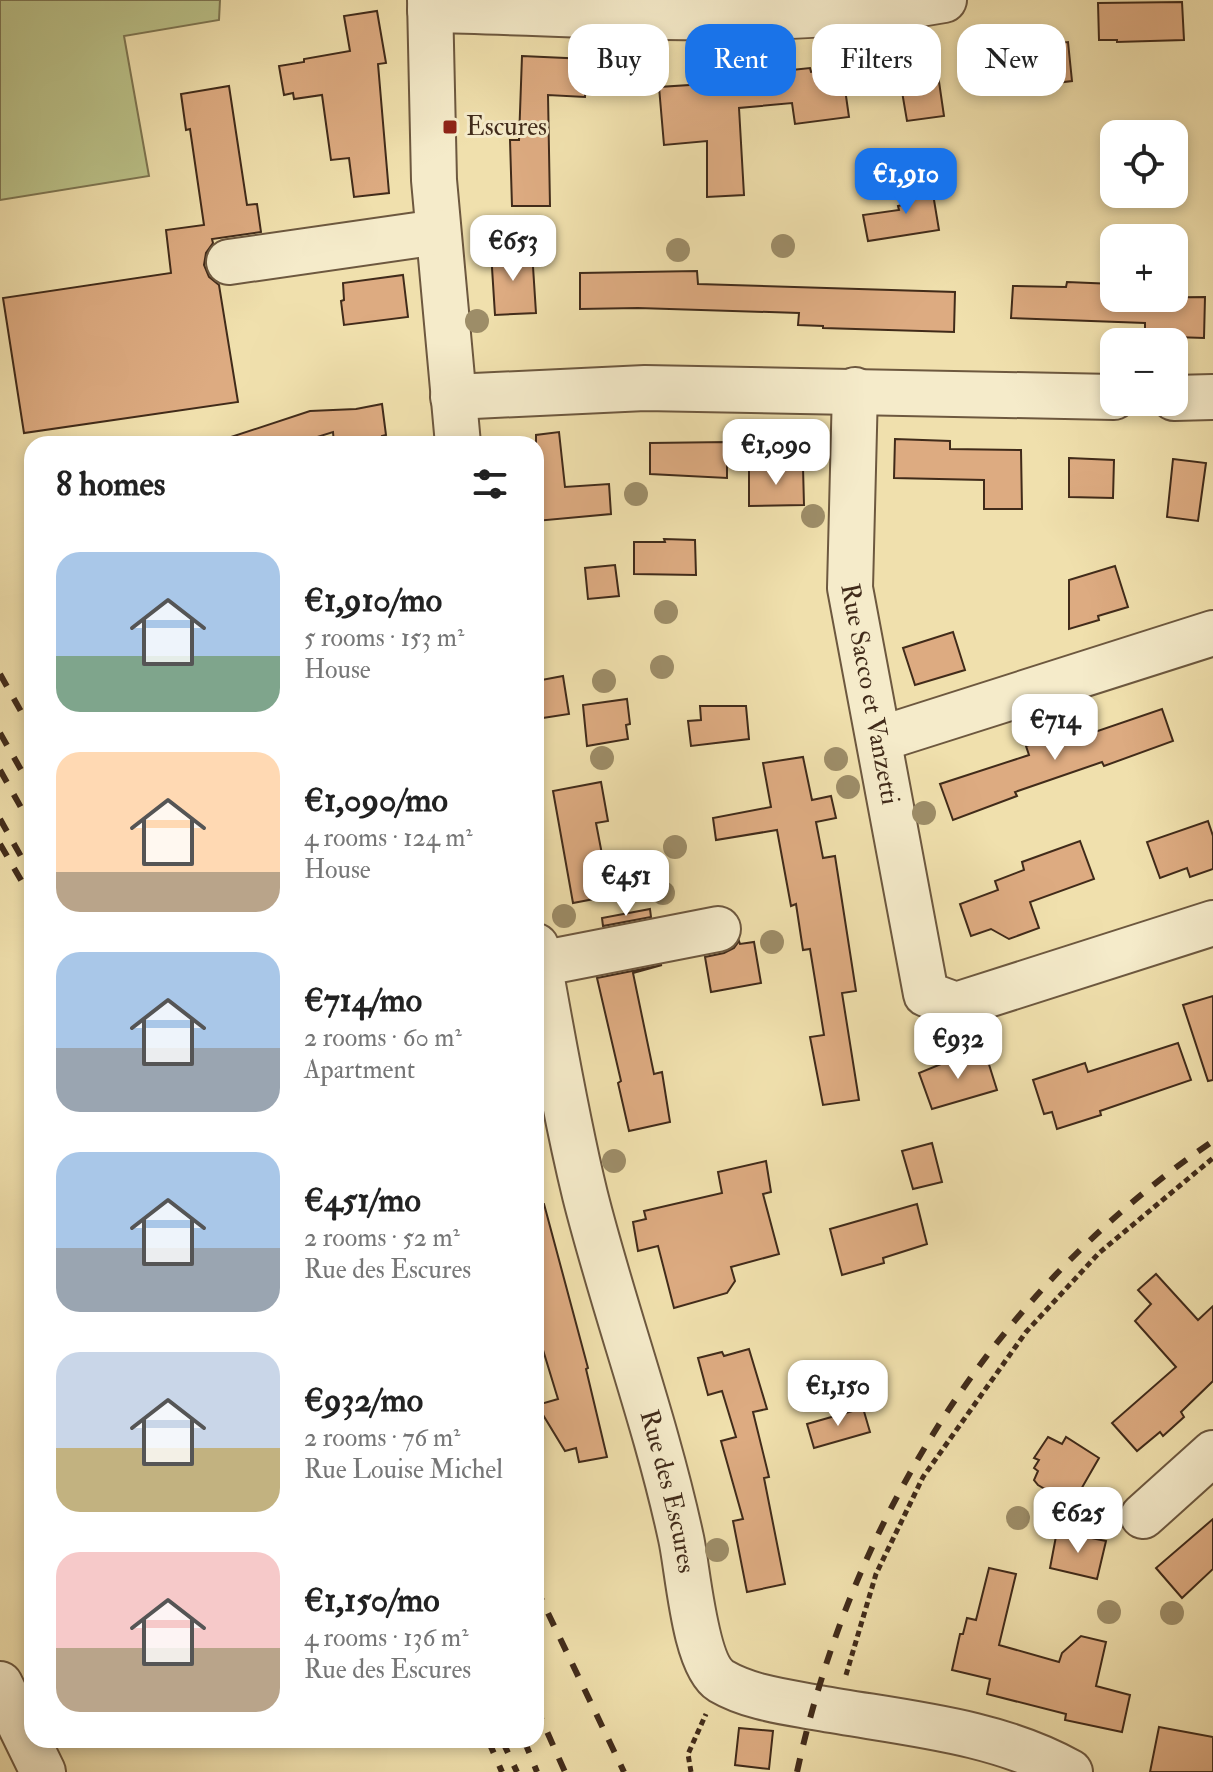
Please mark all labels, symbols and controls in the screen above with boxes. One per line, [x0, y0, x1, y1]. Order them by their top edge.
chip: Buy [568, 24, 669, 96]
chip: Rent [685, 24, 796, 96]
chip: Filters [812, 24, 941, 96]
chip: New [957, 24, 1066, 96]
place label: Escures [466, 111, 547, 143]
marker: Escures [441, 118, 459, 136]
map controls [1100, 120, 1188, 416]
button: locate [1100, 120, 1188, 208]
pin: €1,910 [841, 148, 971, 216]
text: €1,910 [873, 158, 939, 190]
pin: €653 [466, 215, 560, 283]
button: + [1100, 224, 1188, 312]
text: €653 [488, 225, 538, 257]
button: − [1100, 328, 1188, 416]
pin: €1,090 [711, 419, 841, 487]
text: €1,090 [741, 429, 811, 461]
icon: filters [468, 462, 512, 506]
text: 8 homes [56, 463, 165, 506]
text: €1,910/mo [304, 579, 442, 622]
street label: Rue Sacco et Vanzetti [833, 581, 906, 807]
icon: home [120, 584, 216, 680]
text: 5 rooms · 153 m² [304, 622, 464, 654]
text: House [304, 654, 371, 686]
pin: €714 [1008, 694, 1102, 762]
text: €714 [1030, 704, 1080, 736]
text: €1,090/mo [304, 779, 448, 822]
icon: home [120, 784, 216, 880]
text: 4 rooms · 124 m² [304, 822, 473, 854]
pin: €451 [579, 850, 673, 918]
text: House [304, 854, 371, 886]
text: €451 [601, 860, 651, 892]
text: €714/mo [304, 979, 422, 1022]
icon: home [120, 984, 216, 1080]
pin: €932 [911, 1013, 1005, 1081]
text: 2 rooms · 60 m² [304, 1022, 462, 1054]
text: €932 [932, 1023, 984, 1055]
text: Apartment [304, 1054, 415, 1086]
text: €451/mo [304, 1179, 421, 1222]
icon: home [120, 1184, 216, 1280]
text: 2 rooms · 52 m² [304, 1222, 460, 1254]
text: Rue des Escures [304, 1254, 471, 1286]
pin: €1,150 [773, 1360, 903, 1428]
text: €1,150 [806, 1370, 870, 1402]
text: €932/mo [304, 1379, 423, 1422]
icon: home [120, 1384, 216, 1480]
street label: Rue des Escures [632, 1406, 703, 1575]
text: 2 rooms · 76 m² [304, 1422, 460, 1454]
text: Rue Louise Michel [304, 1454, 503, 1486]
pin: €625 [1031, 1487, 1125, 1555]
text: €625 [1052, 1497, 1104, 1529]
text: €1,150/mo [304, 1579, 440, 1622]
icon: home [120, 1584, 216, 1680]
text: 4 rooms · 136 m² [304, 1622, 469, 1654]
text: Rue des Escures [304, 1654, 471, 1686]

